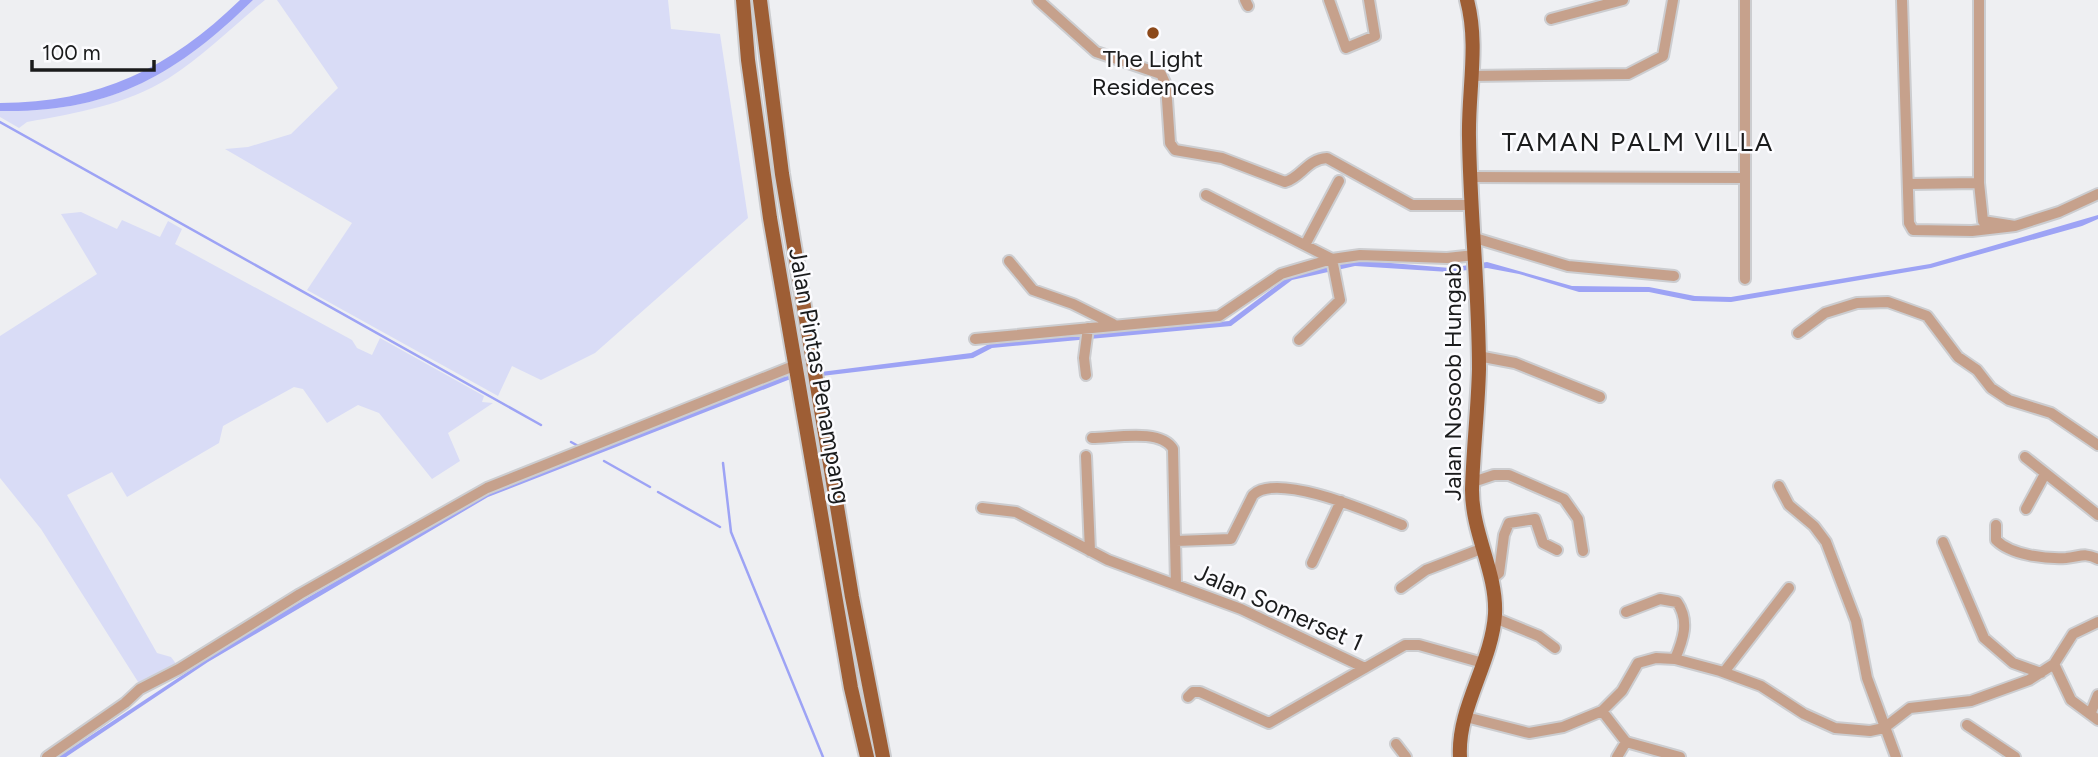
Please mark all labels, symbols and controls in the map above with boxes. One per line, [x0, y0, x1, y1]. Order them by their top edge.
marker: The Light Residences [1145, 25, 1161, 41]
scale bar [32, 28, 154, 72]
text: 100 m [42, 40, 101, 65]
place label: The Light Residences [1092, 44, 1214, 101]
district label: TAMAN PALM VILLA [1502, 126, 1774, 158]
street label: Jalan Pintas Penampang [783, 246, 857, 506]
street label: Jalan Nosoob Hungab [1438, 263, 1467, 501]
street label: Jalan Somerset 1 [1190, 557, 1368, 657]

